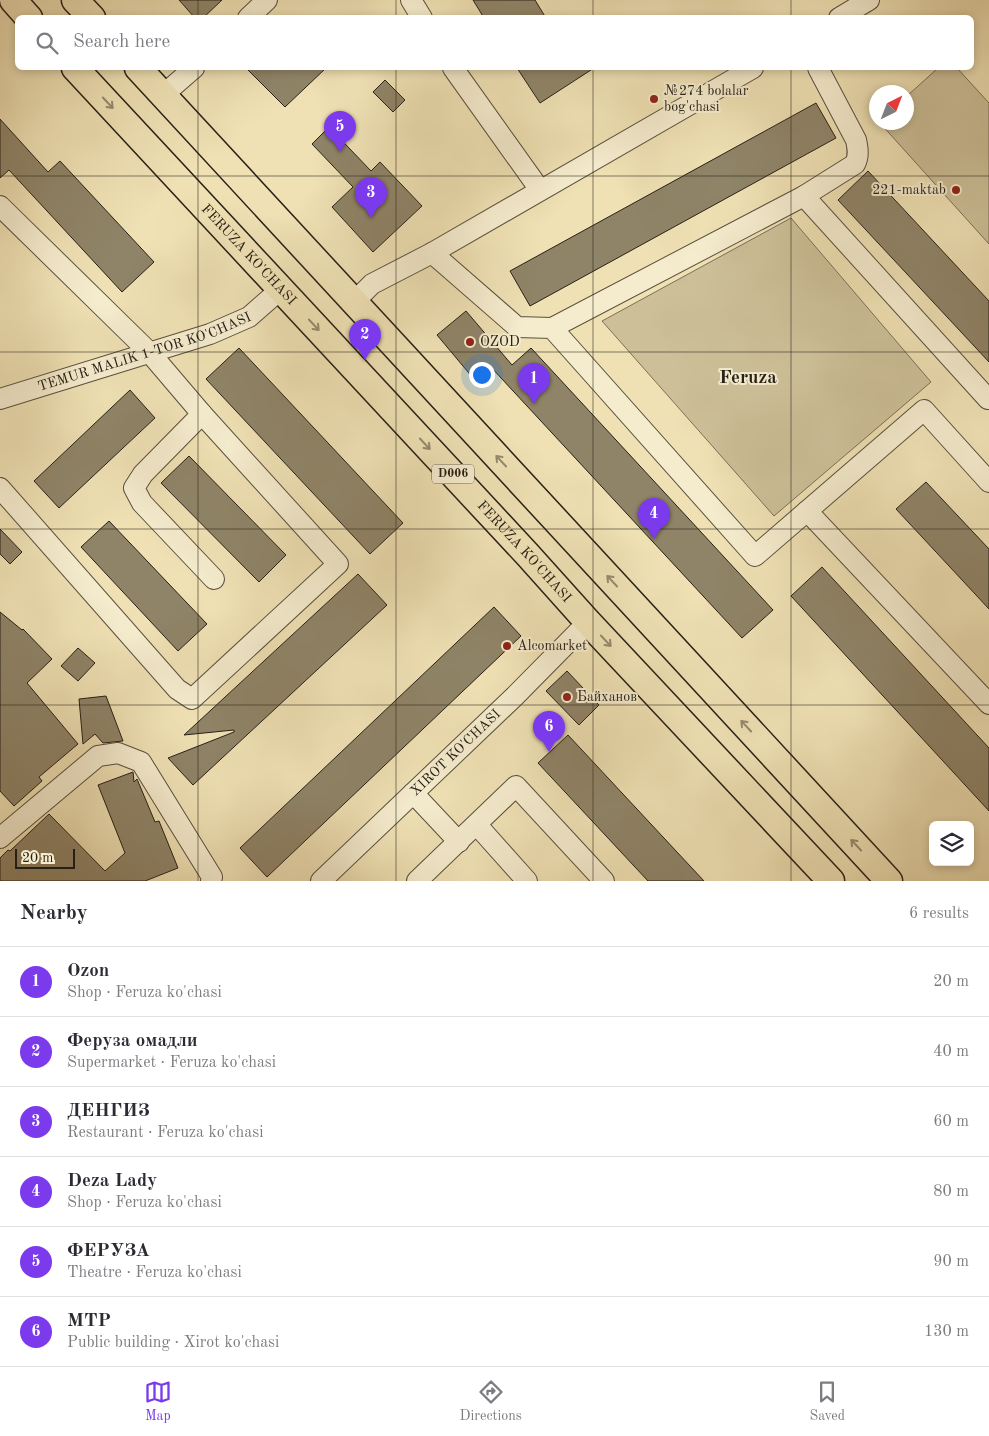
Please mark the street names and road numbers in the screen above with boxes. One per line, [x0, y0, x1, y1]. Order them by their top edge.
street label: FERUZA KO'CHASI [199, 202, 299, 308]
street label: TEMUR MALIK 1-TOR KO'CHASI [36, 310, 253, 394]
road number: D006 [432, 464, 474, 484]
street label: FERUZA KO'CHASI [474, 498, 574, 605]
street label: XIROT KO'CHASI [408, 707, 503, 799]

